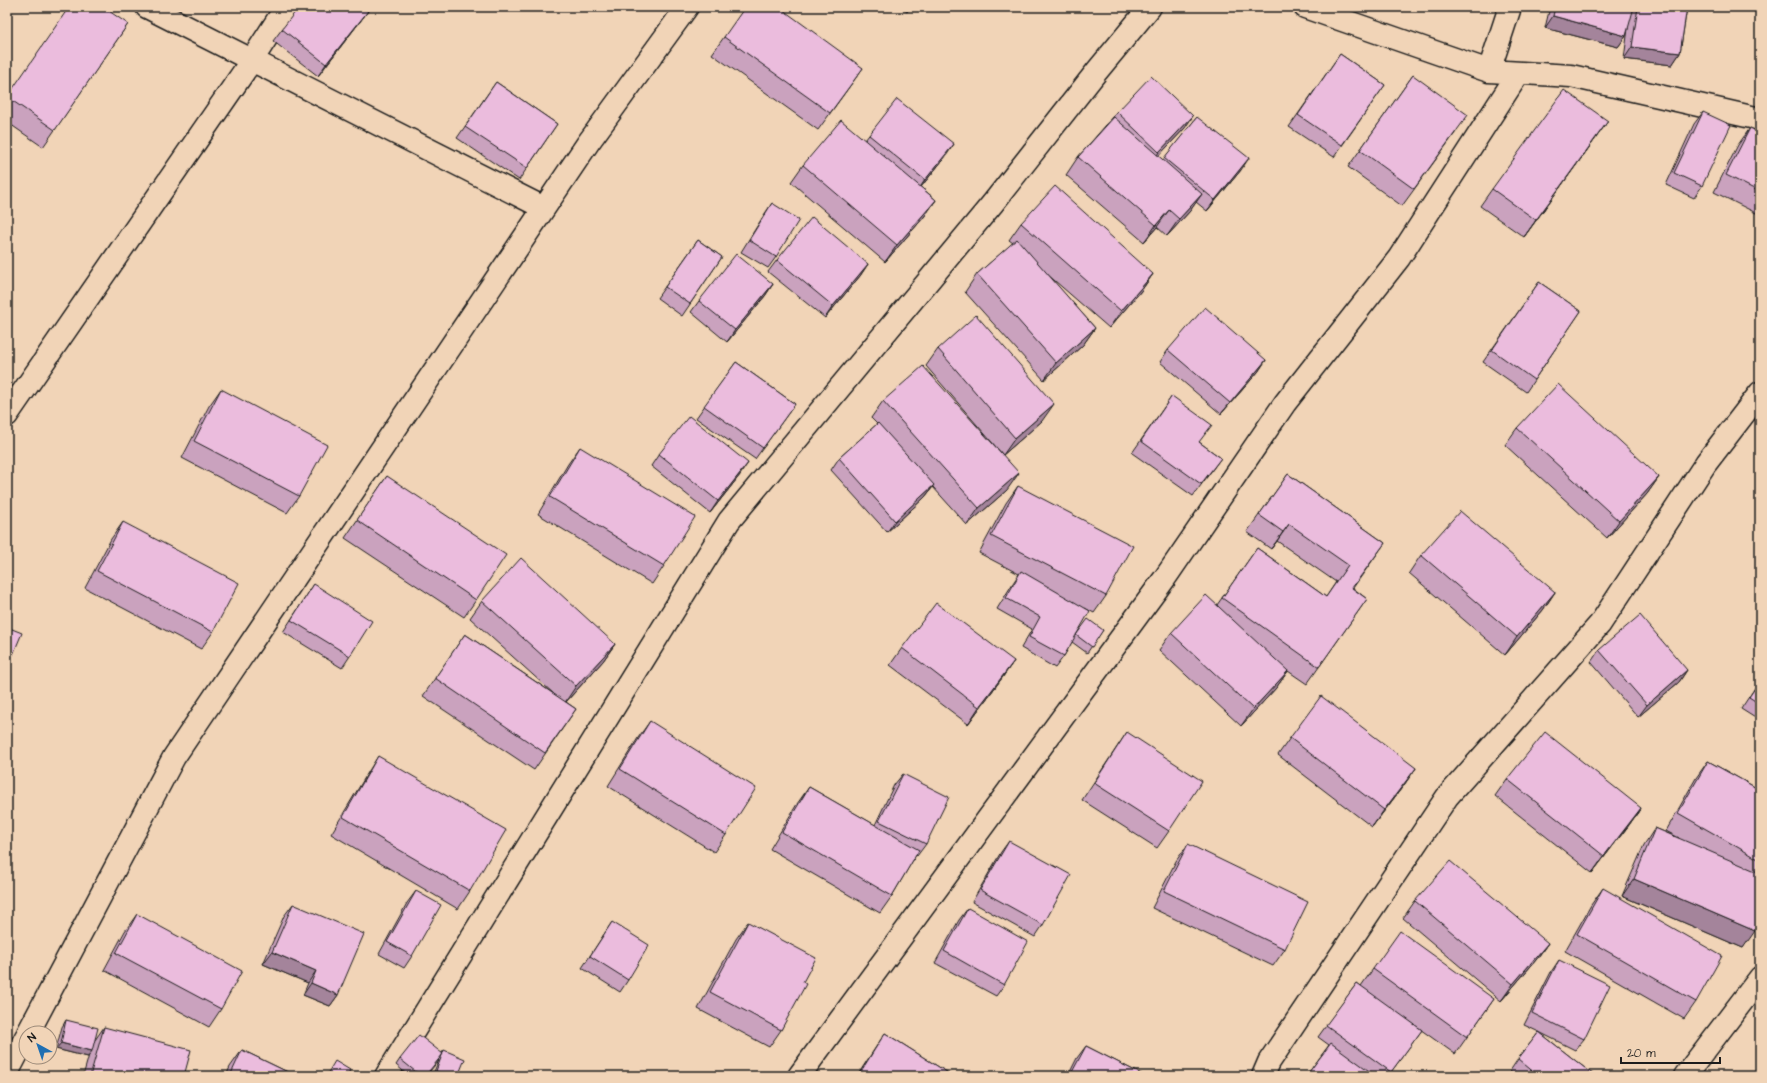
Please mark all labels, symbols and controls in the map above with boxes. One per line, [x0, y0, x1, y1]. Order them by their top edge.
north arrow [18, 1025, 58, 1065]
text: N [24, 1030, 39, 1046]
scale bar [1621, 1039, 1720, 1065]
text: 20 m [1627, 1045, 1656, 1062]

